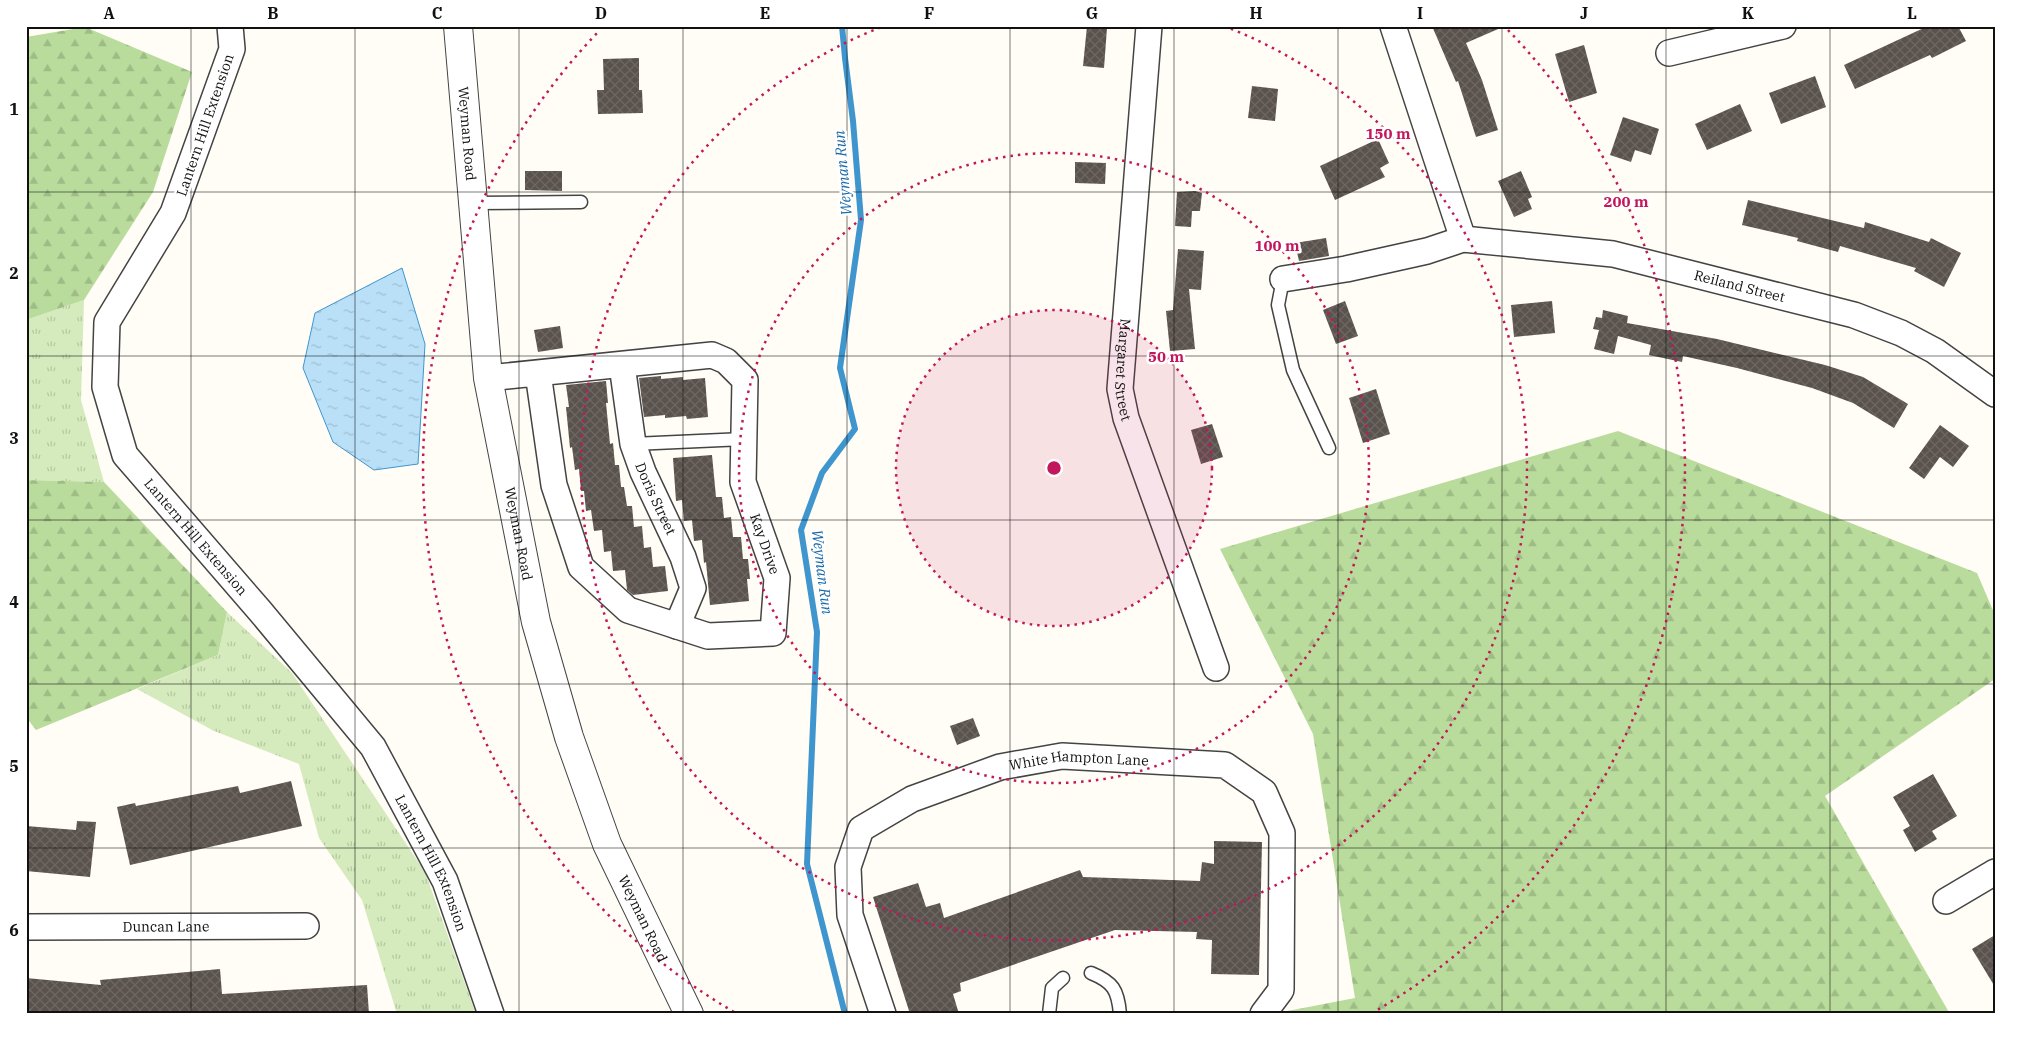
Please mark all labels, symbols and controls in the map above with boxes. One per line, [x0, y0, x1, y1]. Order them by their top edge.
text: A [103, 3, 115, 23]
text: B [267, 3, 279, 23]
text: C [432, 3, 442, 23]
text: D [595, 3, 607, 23]
text: E [760, 3, 770, 23]
text: F [924, 3, 934, 23]
text: G [1086, 3, 1098, 23]
text: H [1250, 3, 1263, 23]
text: I [1417, 3, 1423, 23]
text: J [1580, 3, 1588, 23]
text: K [1742, 3, 1755, 23]
text: L [1907, 3, 1917, 23]
street label: Lantern Hill Extension [172, 52, 238, 198]
street label: Weyman Road [454, 86, 480, 182]
text: 1 [9, 99, 19, 119]
text: 150 m [1365, 124, 1411, 143]
water label: Weyman Run [829, 129, 856, 216]
text: 200 m [1603, 192, 1649, 211]
text: 100 m [1254, 236, 1300, 255]
text: 2 [9, 263, 19, 283]
street label: Reiland Street [1692, 266, 1787, 306]
street label: Margaret Street [1111, 318, 1135, 423]
text: 50 m [1148, 347, 1184, 366]
text: 3 [9, 428, 19, 448]
centre of rings [1045, 459, 1063, 477]
street label: Doris Street [631, 460, 680, 538]
street label: Lantern Hill Extension [140, 475, 252, 599]
street label: Weyman Road [501, 486, 537, 582]
street label: Kay Drive [746, 511, 784, 577]
water label: Weyman Run [808, 528, 837, 616]
text: 4 [9, 592, 19, 612]
street label: White Hampton Lane [1008, 747, 1149, 774]
text: 5 [9, 756, 19, 776]
street label: Lantern Hill Extension [391, 792, 471, 934]
street label: Weyman Road [614, 872, 672, 966]
street label: Duncan Lane [122, 917, 210, 936]
text: 6 [9, 920, 19, 940]

